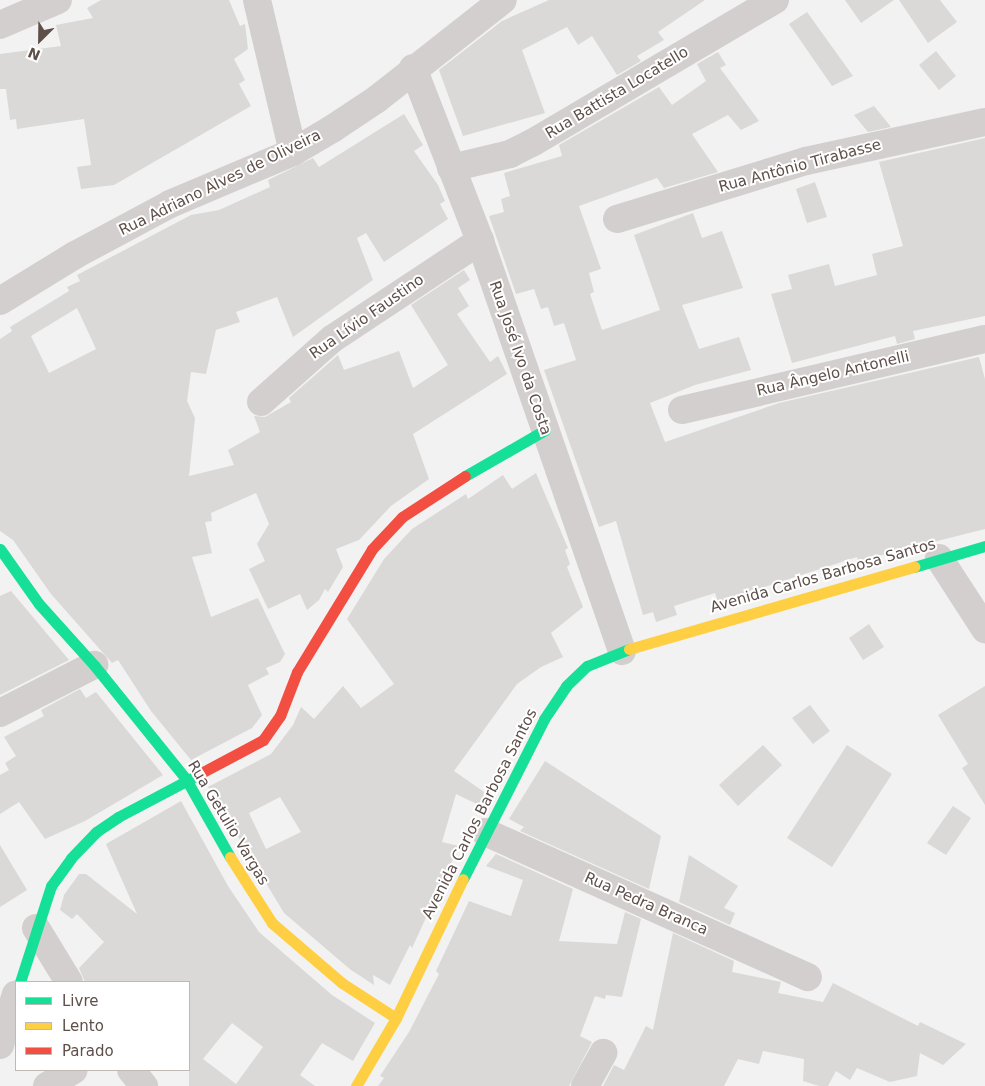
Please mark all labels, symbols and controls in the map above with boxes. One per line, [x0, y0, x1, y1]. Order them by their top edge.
north arrow [15, 15, 65, 65]
street label: Rua Battista Locatello [542, 43, 692, 143]
text: N [26, 44, 43, 63]
street label: Rua Adriano Alves de Oliveira [116, 126, 324, 240]
street label: Rua Antônio Tirabasse [717, 136, 883, 196]
street label: Rua Lívio Faustino [306, 271, 428, 363]
street label: Rua José Ivo da Costa [485, 279, 555, 437]
street label: Rua Ângelo Antonelli [755, 348, 911, 400]
street label: Avenida Carlos Barbosa Santos [708, 535, 938, 617]
street label: Avenida Carlos Barbosa Santos [419, 706, 541, 922]
street label: Rua Getulio Vargas [184, 757, 272, 889]
street label: Rua Pedra Branca [581, 869, 711, 939]
legend [15, 981, 190, 1071]
text: Livre [62, 992, 98, 1010]
text: Lento [62, 1017, 104, 1035]
text: Parado [62, 1042, 114, 1060]

